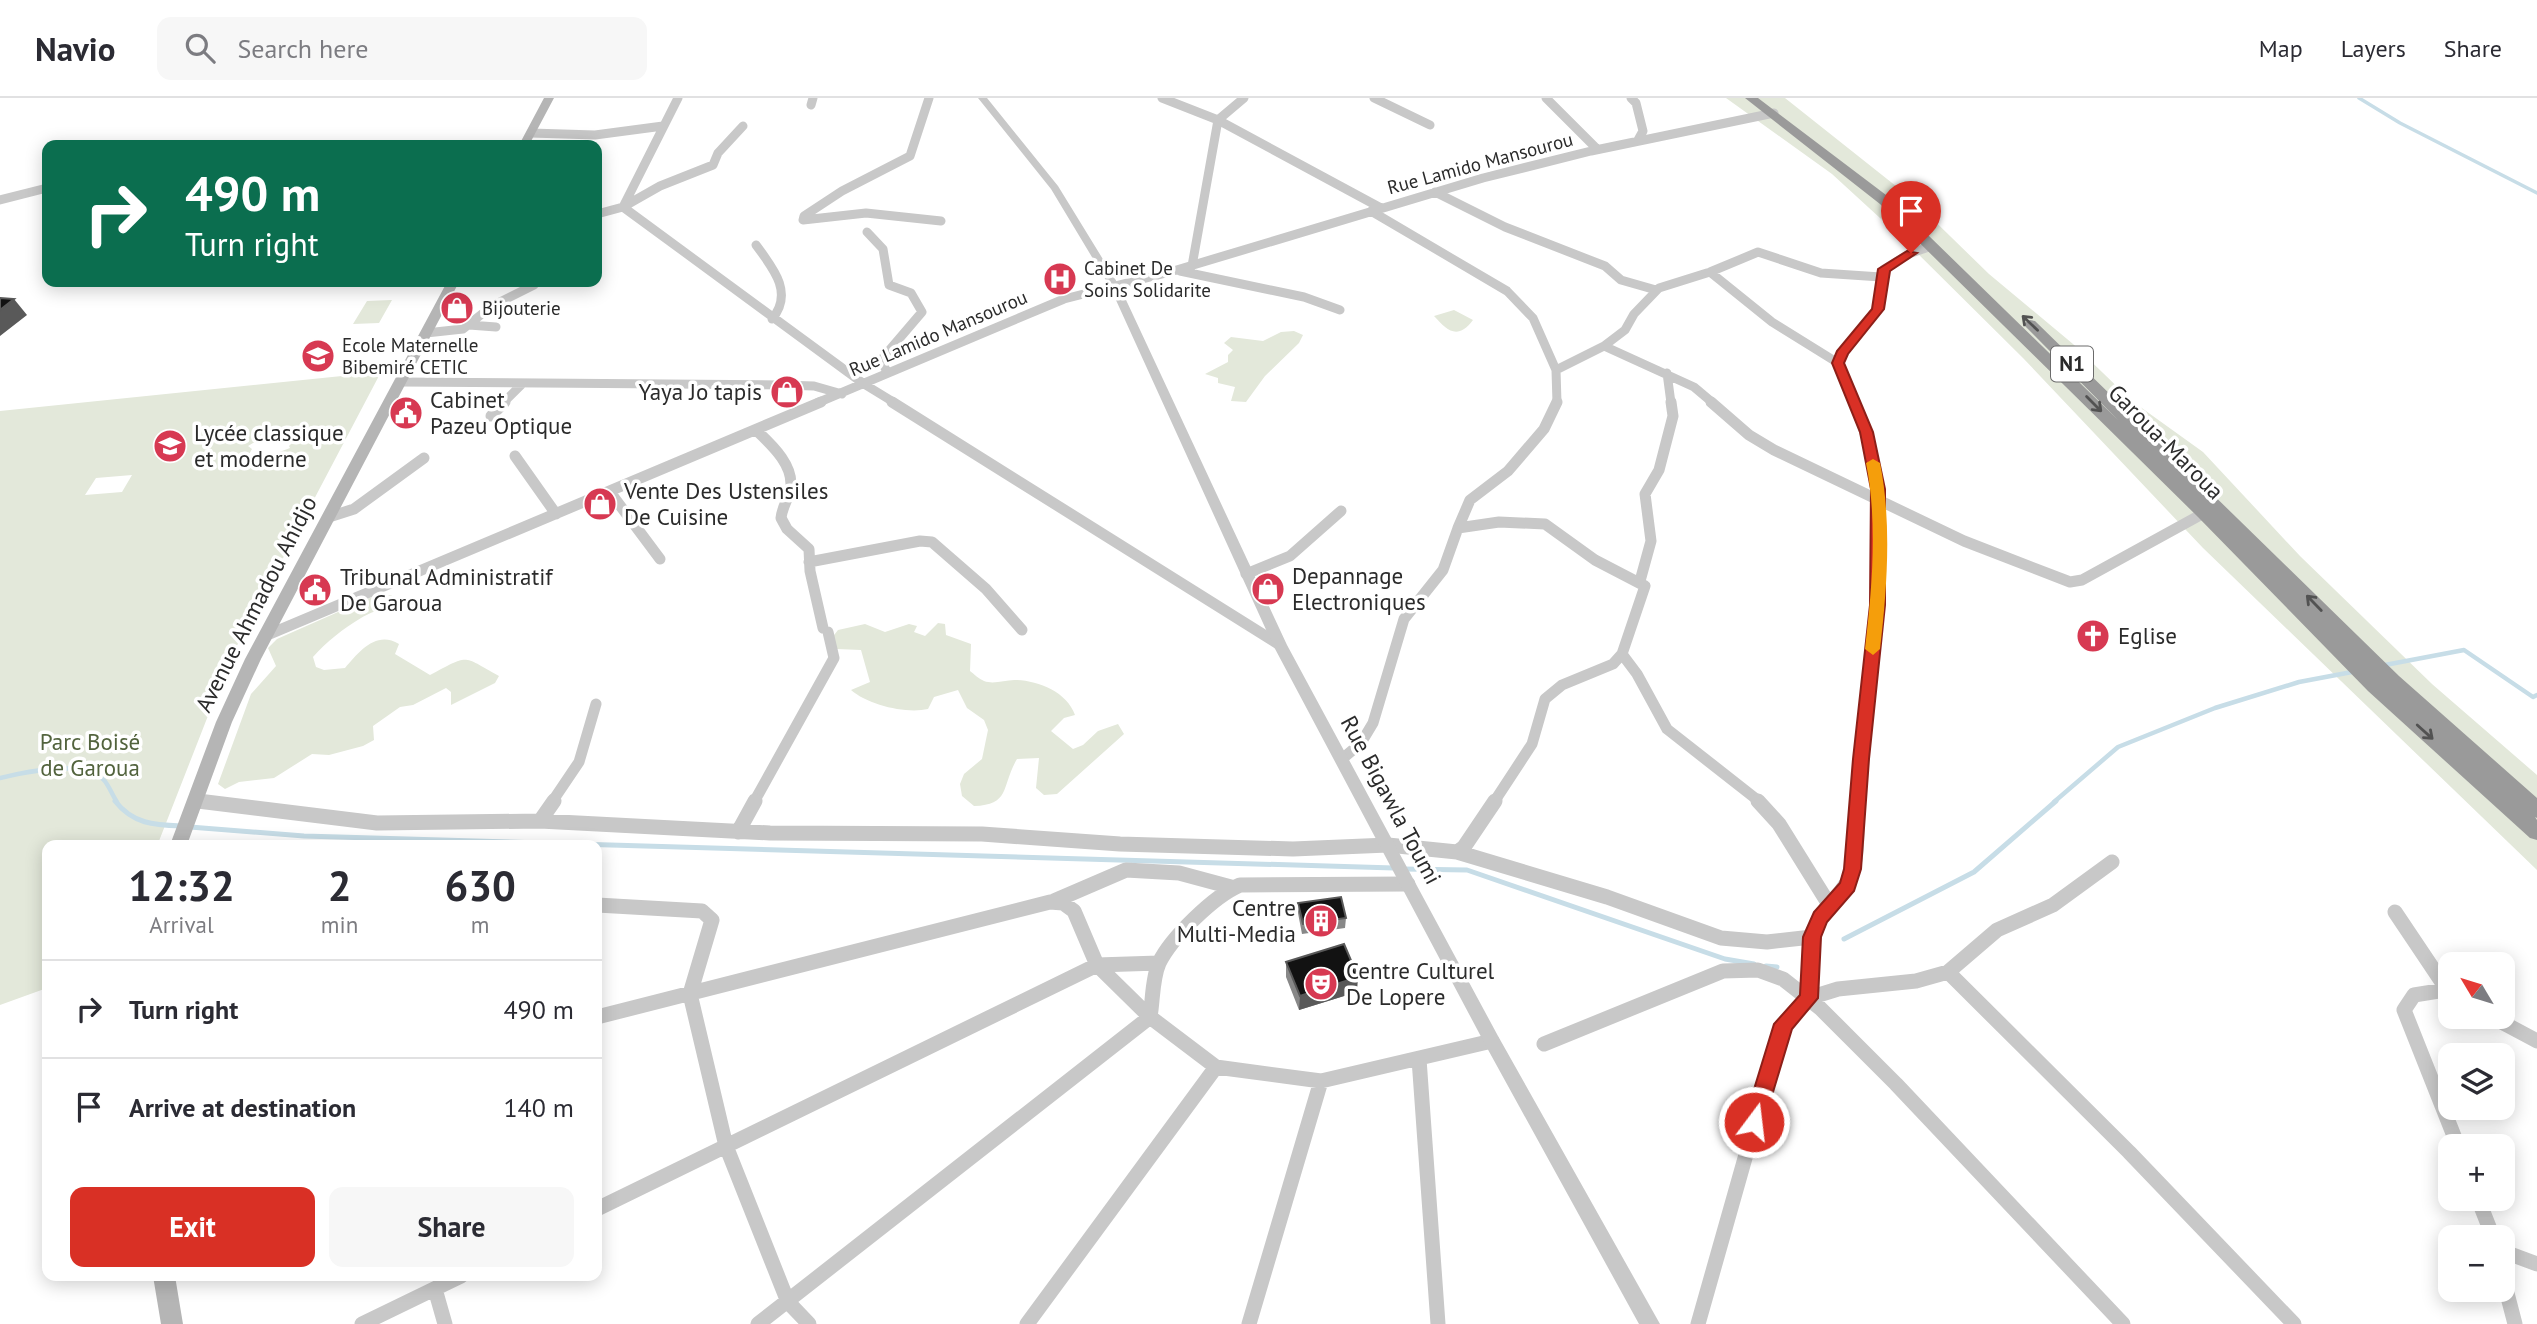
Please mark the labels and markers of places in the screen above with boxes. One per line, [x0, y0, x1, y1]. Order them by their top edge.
pin [1881, 181, 1941, 253]
place label: Cabinet De Soins Solidarite [1084, 256, 1211, 302]
hospital icon: Cabinet De Soins Solidarite [1041, 260, 1079, 298]
shop icon: Bijouterie [438, 289, 476, 327]
place label: Bijouterie [482, 296, 561, 320]
place label: Ecole Maternelle Bibemiré CETIC [342, 333, 478, 379]
school or university icon: Ecole Maternelle Bibemiré CETIC [299, 337, 337, 375]
shop icon: Yaya Jo tapis [768, 373, 806, 411]
place label: Yaya Jo tapis [638, 377, 762, 406]
place label: Cabinet Pazeu Optique [430, 385, 572, 440]
public building icon: Cabinet Pazeu Optique [387, 394, 425, 432]
place label: Lycée classique et moderne [194, 418, 344, 473]
school or university icon: Lycée classique et moderne [151, 427, 189, 465]
place label: Vente Des Ustensiles De Cuisine [623, 476, 828, 531]
shop icon: Vente Des Ustensiles De Cuisine [581, 485, 619, 523]
place label: Depannage Electroniques [1292, 561, 1426, 616]
place label: Tribunal Administratif De Garoua [340, 562, 554, 617]
shop icon: Depannage Electroniques [1249, 570, 1287, 608]
public building icon: Tribunal Administratif De Garoua [296, 571, 334, 609]
church icon: Eglise [2074, 617, 2112, 655]
place label: Eglise [2118, 621, 2177, 650]
place label: Centre Multi-Media [1177, 893, 1296, 948]
building icon: Centre Multi-Media [1302, 902, 1340, 940]
place label: Centre Culturel De Lopere [1346, 956, 1495, 1011]
theatre icon: Centre Culturel De Lopere [1302, 965, 1340, 1003]

